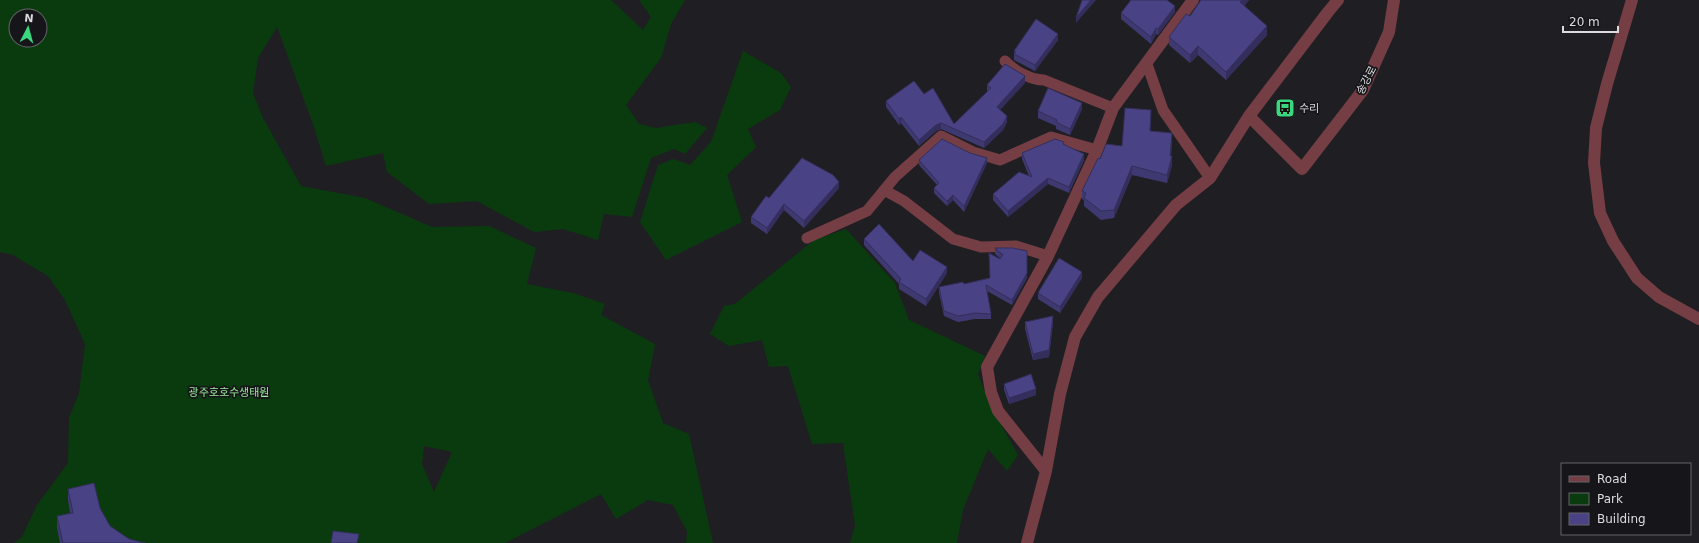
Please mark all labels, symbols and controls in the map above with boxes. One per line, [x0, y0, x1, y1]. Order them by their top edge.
north arrow [8, 8, 48, 48]
scale bar [1563, 8, 1618, 34]
text: N [24, 12, 34, 25]
text: 20 m [1569, 15, 1600, 29]
street label: 송강로 [1354, 64, 1379, 97]
bus stop icon: 수리 [1274, 97, 1296, 119]
place label: 수리 [1299, 102, 1319, 115]
park label: 광주호호수생태원 [189, 386, 269, 399]
legend [1561, 463, 1691, 535]
text: Road [1597, 472, 1627, 486]
text: Park [1597, 492, 1623, 506]
text: Building [1597, 512, 1646, 526]

